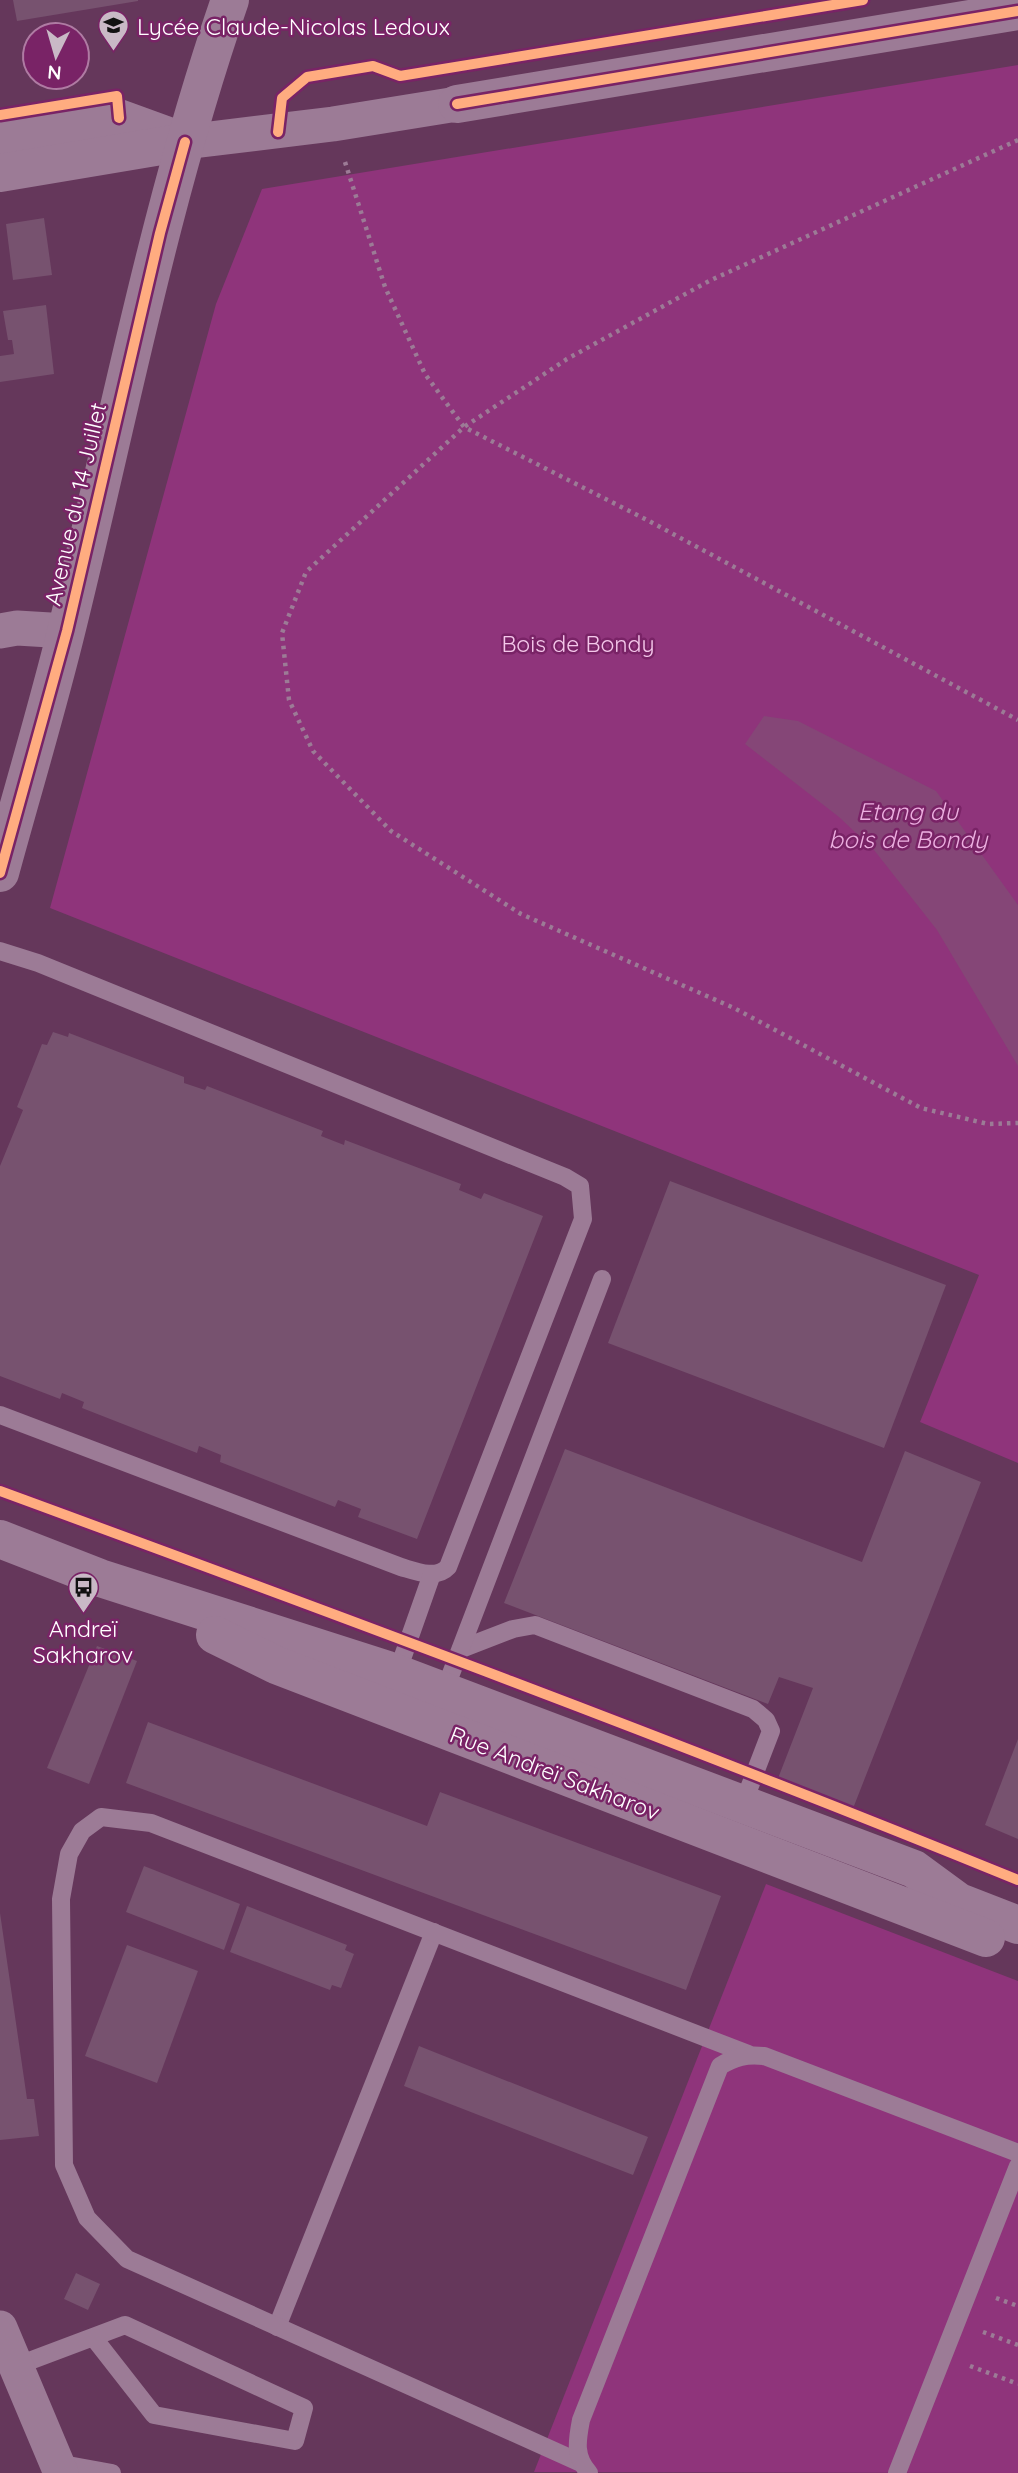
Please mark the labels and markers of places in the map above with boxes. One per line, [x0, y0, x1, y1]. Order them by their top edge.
school or university icon: Lycée Claude-Nicolas Ledoux [97, 9, 131, 53]
place label: Lycée Claude-Nicolas Ledoux [137, 12, 450, 41]
bus stop icon: Andreï Sakharov [66, 1570, 100, 1614]
place label: Andreï Sakharov [33, 1614, 133, 1669]

